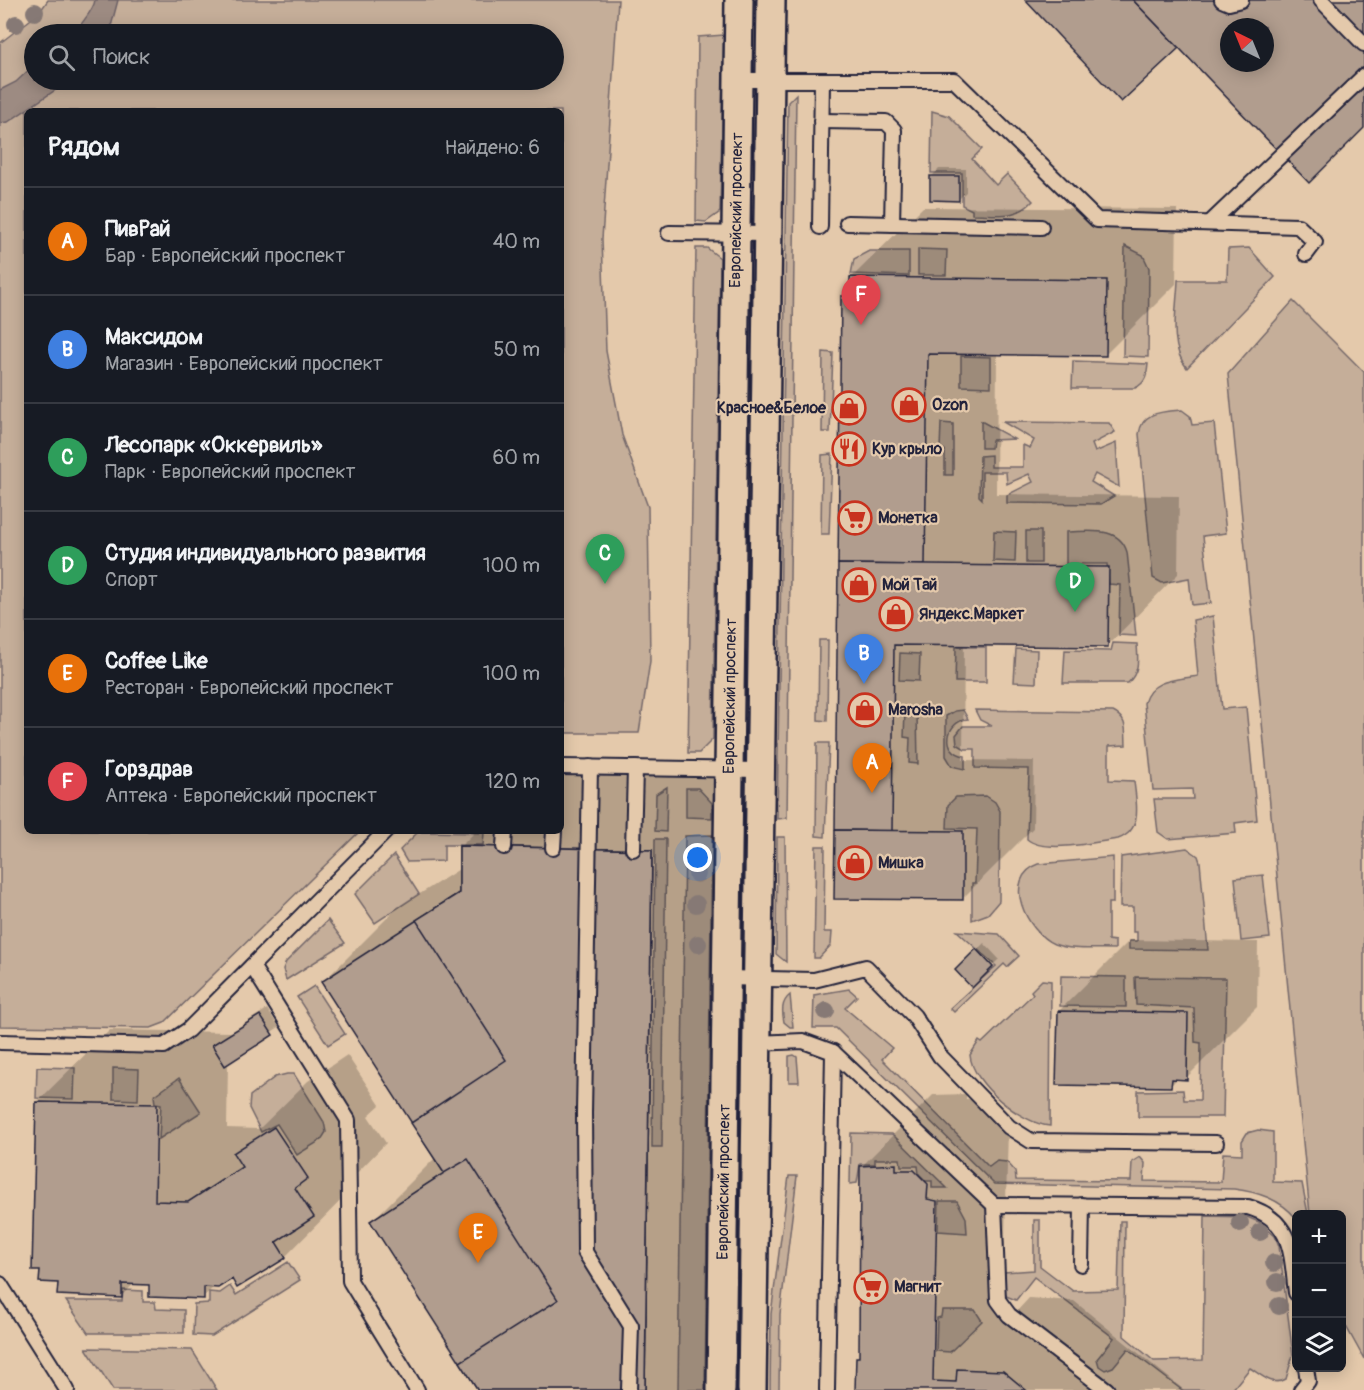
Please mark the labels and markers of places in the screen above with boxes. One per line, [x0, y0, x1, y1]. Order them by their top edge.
pin: F [842, 276, 880, 325]
shop icon: Ozon [891, 387, 927, 423]
shop icon: Красное&Белое [831, 390, 867, 426]
place label: Ozon [932, 395, 968, 415]
place label: Красное&Белое [717, 398, 827, 418]
restaurant icon: Кур крыло [831, 431, 867, 467]
place label: Кур крыло [872, 439, 943, 459]
supermarket icon: Монетка [837, 500, 873, 536]
place label: Монетка [878, 508, 938, 528]
pin: C [586, 534, 624, 584]
pin: D [1056, 562, 1094, 612]
shop icon: Мой Тай [841, 567, 877, 603]
place label: Мой Тай [882, 575, 938, 595]
shop icon: Яндекс.Маркет [878, 596, 914, 632]
place label: Яндекс.Маркет [919, 604, 1025, 624]
pin: B [844, 634, 884, 684]
shop icon: Marosha [847, 692, 883, 728]
place label: Marosha [888, 700, 944, 720]
pin: A [852, 744, 892, 793]
shop icon: Мишка [837, 845, 873, 881]
place label: Мишка [878, 853, 924, 873]
pin: E [458, 1214, 498, 1263]
supermarket icon: Магнит [853, 1269, 889, 1305]
place label: Магнит [894, 1277, 943, 1297]

